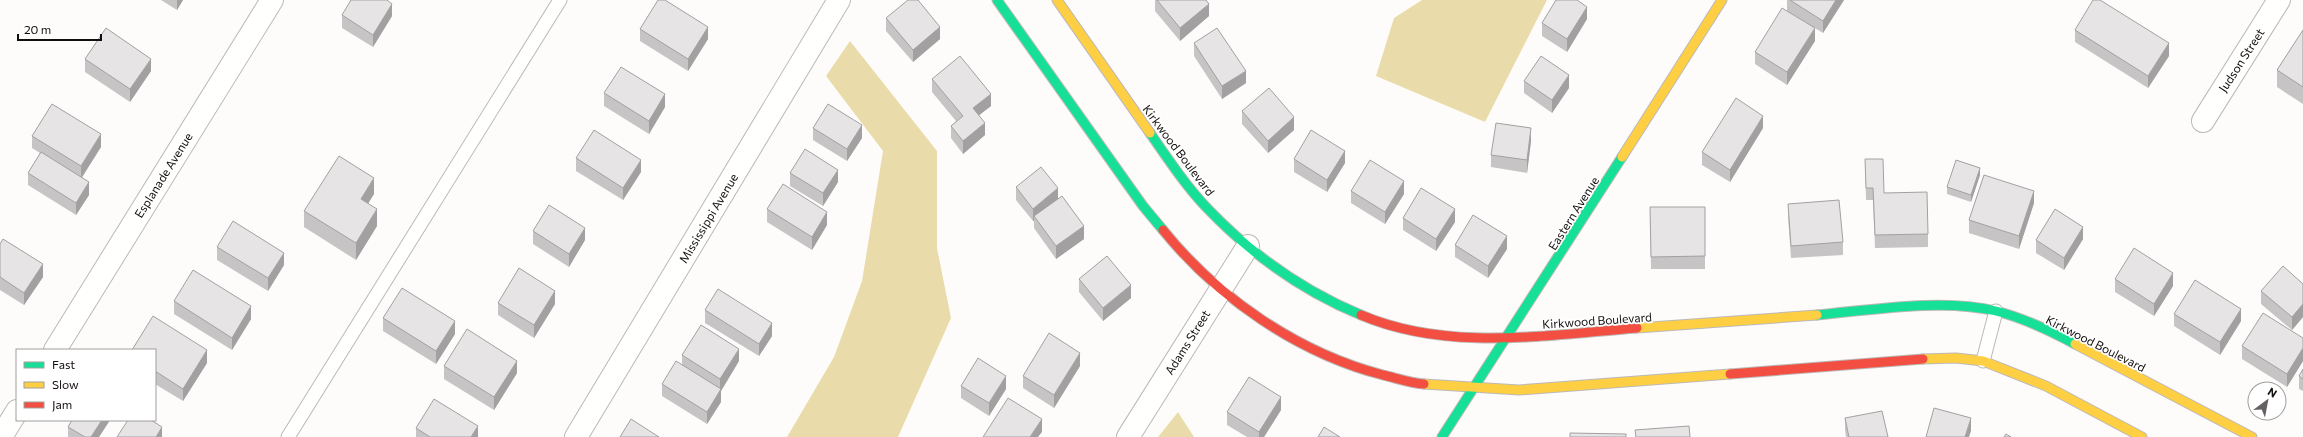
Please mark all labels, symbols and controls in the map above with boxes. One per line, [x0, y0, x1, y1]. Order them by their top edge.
scale bar [18, 16, 101, 42]
text: 20 m [24, 22, 51, 36]
street label: Judson Street [2215, 26, 2268, 95]
street label: Kirkwood Boulevard [1140, 102, 1218, 198]
street label: Esplanade Avenue [131, 130, 195, 220]
street label: Mississippi Avenue [676, 171, 740, 265]
street label: Eastern Avenue [1545, 174, 1601, 252]
street label: Adams Street [1162, 307, 1212, 377]
street label: Kirkwood Boulevard [1542, 309, 1652, 331]
street label: Kirkwood Boulevard [2044, 312, 2148, 374]
legend [16, 349, 156, 421]
text: Fast [52, 357, 75, 371]
text: Slow [52, 377, 79, 391]
north arrow [2247, 381, 2287, 421]
text: N [2266, 384, 2280, 400]
text: Jam [52, 397, 72, 412]

